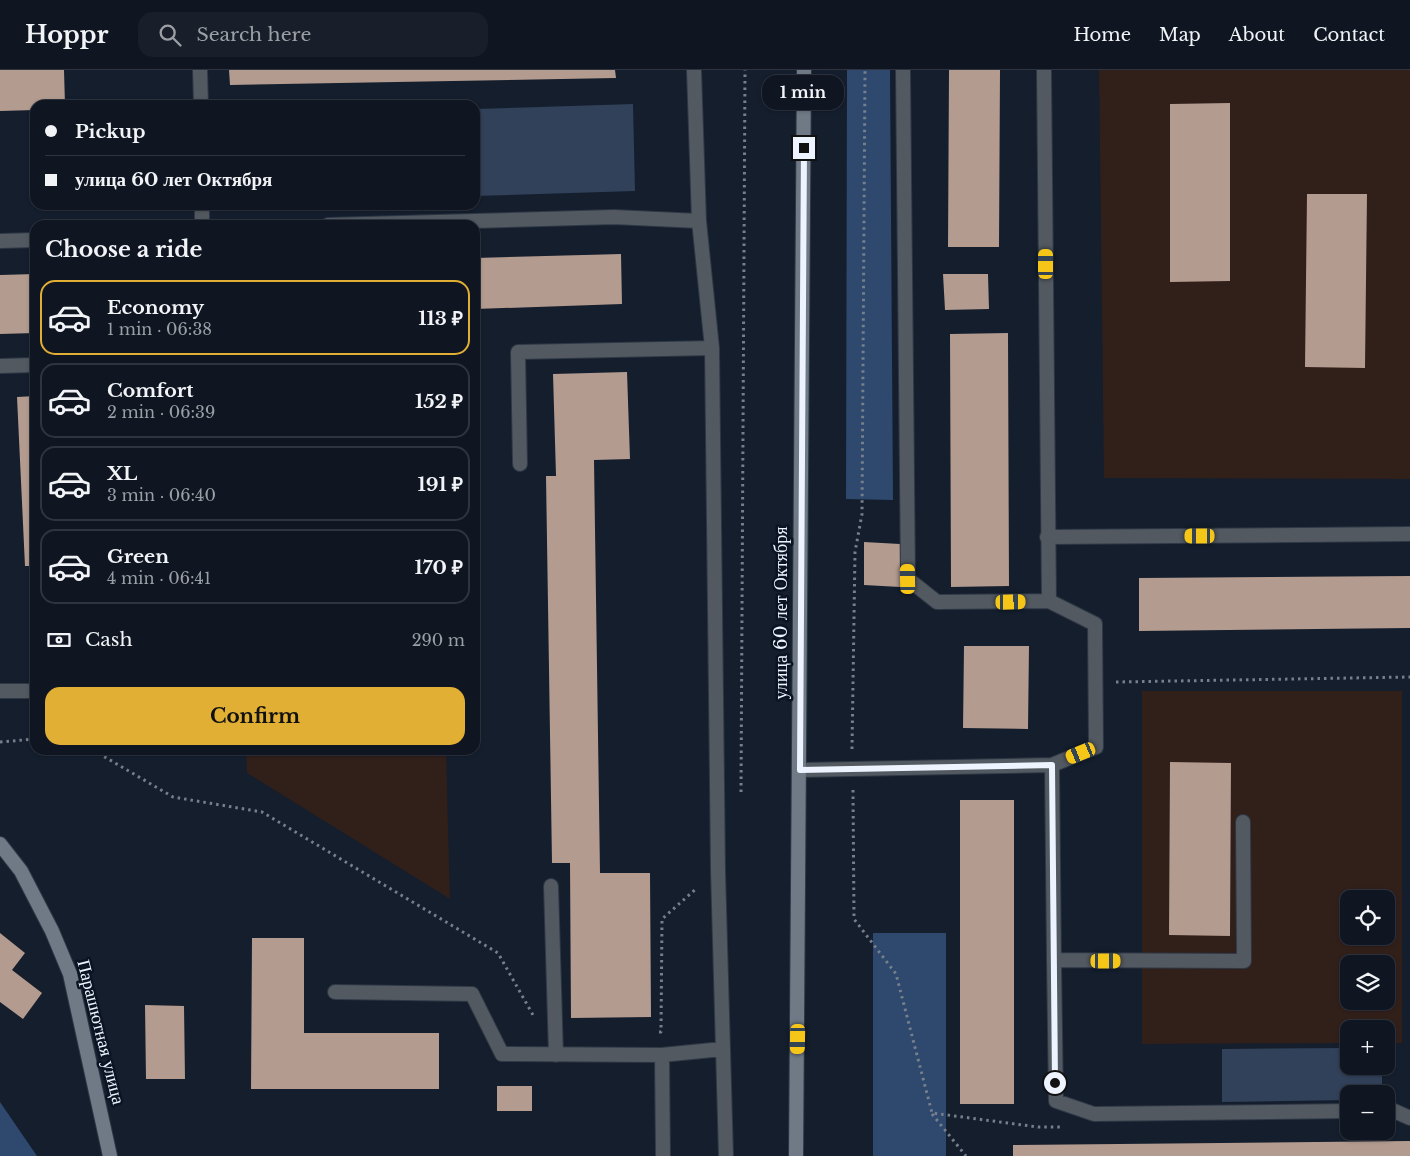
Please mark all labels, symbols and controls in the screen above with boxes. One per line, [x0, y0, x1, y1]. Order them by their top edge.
search box [138, 12, 488, 57]
text: Hoppr [25, 20, 108, 49]
icon: search [156, 21, 184, 49]
text: Search here [196, 23, 311, 46]
text: Home [1073, 24, 1131, 46]
text: Map [1159, 24, 1201, 46]
text: About [1229, 24, 1285, 46]
text: Contact [1313, 24, 1385, 46]
callout: 1 min [763, 75, 845, 110]
text: 1 min [780, 82, 826, 102]
text: Pickup [75, 120, 146, 143]
route end [793, 137, 815, 159]
text: улица 60 лет Октября [75, 168, 272, 191]
text: Choose a ride [45, 236, 202, 263]
car [1038, 249, 1053, 279]
icon: car [47, 295, 92, 340]
text: Economy [107, 296, 204, 319]
text: 113 ₽ [418, 307, 463, 330]
text: 1 min · 06:38 [107, 319, 212, 339]
icon: car [47, 378, 92, 423]
text: Comfort [107, 379, 194, 402]
text: 152 ₽ [415, 390, 463, 413]
text: 2 min · 06:39 [107, 402, 215, 422]
icon: car [47, 461, 92, 506]
text: XL [107, 462, 137, 485]
text: 191 ₽ [418, 473, 463, 496]
text: 3 min · 06:40 [107, 485, 216, 505]
street label: улица 60 лет Октября [770, 526, 792, 700]
car [1185, 529, 1215, 544]
icon: car [47, 544, 92, 589]
text: Green [107, 545, 169, 568]
text: 170 ₽ [414, 556, 463, 579]
car [900, 564, 915, 594]
text: 4 min · 06:41 [107, 568, 211, 588]
car [995, 594, 1026, 610]
icon: cash [45, 626, 73, 654]
text: Cash [85, 628, 132, 651]
text: 290 m [412, 630, 465, 650]
button: Confirm [45, 687, 465, 745]
car [1064, 740, 1097, 766]
map controls [1340, 890, 1395, 1140]
button: locate [1340, 890, 1395, 945]
car [1091, 954, 1121, 969]
button: layers [1340, 955, 1395, 1010]
street label: Парашютная улица [72, 957, 130, 1107]
button: + [1340, 1020, 1395, 1075]
car [790, 1024, 805, 1054]
route start [1044, 1072, 1066, 1094]
button: − [1340, 1085, 1395, 1140]

